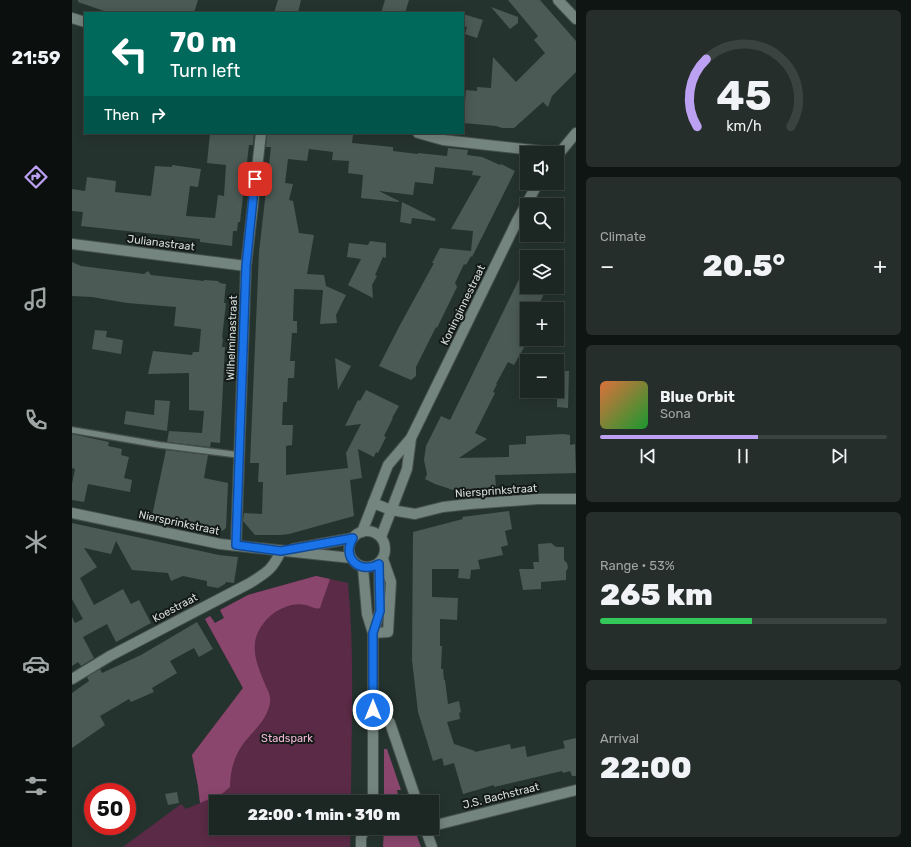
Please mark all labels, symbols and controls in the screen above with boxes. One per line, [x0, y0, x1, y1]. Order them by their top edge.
text: 70 m [170, 26, 237, 59]
icon: left [104, 28, 156, 80]
text: 21:59 [11, 47, 61, 69]
text: Turn left [170, 60, 240, 82]
text: 45 [716, 71, 771, 120]
icon: right [147, 104, 169, 126]
text: Then [104, 106, 139, 124]
text: km/h [726, 117, 761, 134]
map controls [520, 146, 564, 398]
button: sound [520, 146, 564, 190]
pin [238, 162, 272, 196]
icon: directions [22, 163, 50, 191]
icon: arrive [244, 168, 266, 190]
button: search [520, 198, 564, 242]
text: Climate [600, 229, 646, 244]
street label: Julianastraat [126, 232, 196, 254]
text: 20.5° [702, 248, 785, 284]
button: layers [520, 250, 564, 294]
text: − [600, 253, 614, 280]
text: + [873, 253, 887, 280]
street label: Koninginnestraat [438, 262, 488, 347]
icon: music [22, 285, 50, 313]
street label: Wilhelminastraat [224, 294, 240, 381]
button: + [520, 302, 564, 346]
button: − [520, 354, 564, 398]
text: Blue Orbit [660, 388, 735, 406]
icon: phone [22, 406, 50, 434]
text: Sona [660, 406, 691, 421]
icon: previous [637, 445, 659, 467]
icon: pause [732, 445, 754, 467]
icon: next [828, 445, 850, 467]
street label: Niersprinkstraat [455, 482, 538, 500]
street label: Niersprinkstraat [137, 508, 221, 538]
icon: climate [22, 528, 50, 556]
text: Range · 53% [600, 558, 675, 573]
text: 265 km [600, 577, 713, 613]
street label: Koestraat [150, 590, 200, 625]
icon: car [22, 650, 50, 678]
position arrow [352, 689, 394, 731]
text: Arrival [600, 731, 639, 746]
park label: Stadspark [261, 732, 313, 745]
text: 22:00 [600, 750, 692, 786]
icon: filters [22, 772, 50, 800]
street label: J.S. Bachstraat [461, 780, 541, 812]
speed limit sign: 50 [84, 783, 136, 835]
text: 22:00 · 1 min · 310 m [248, 806, 400, 824]

